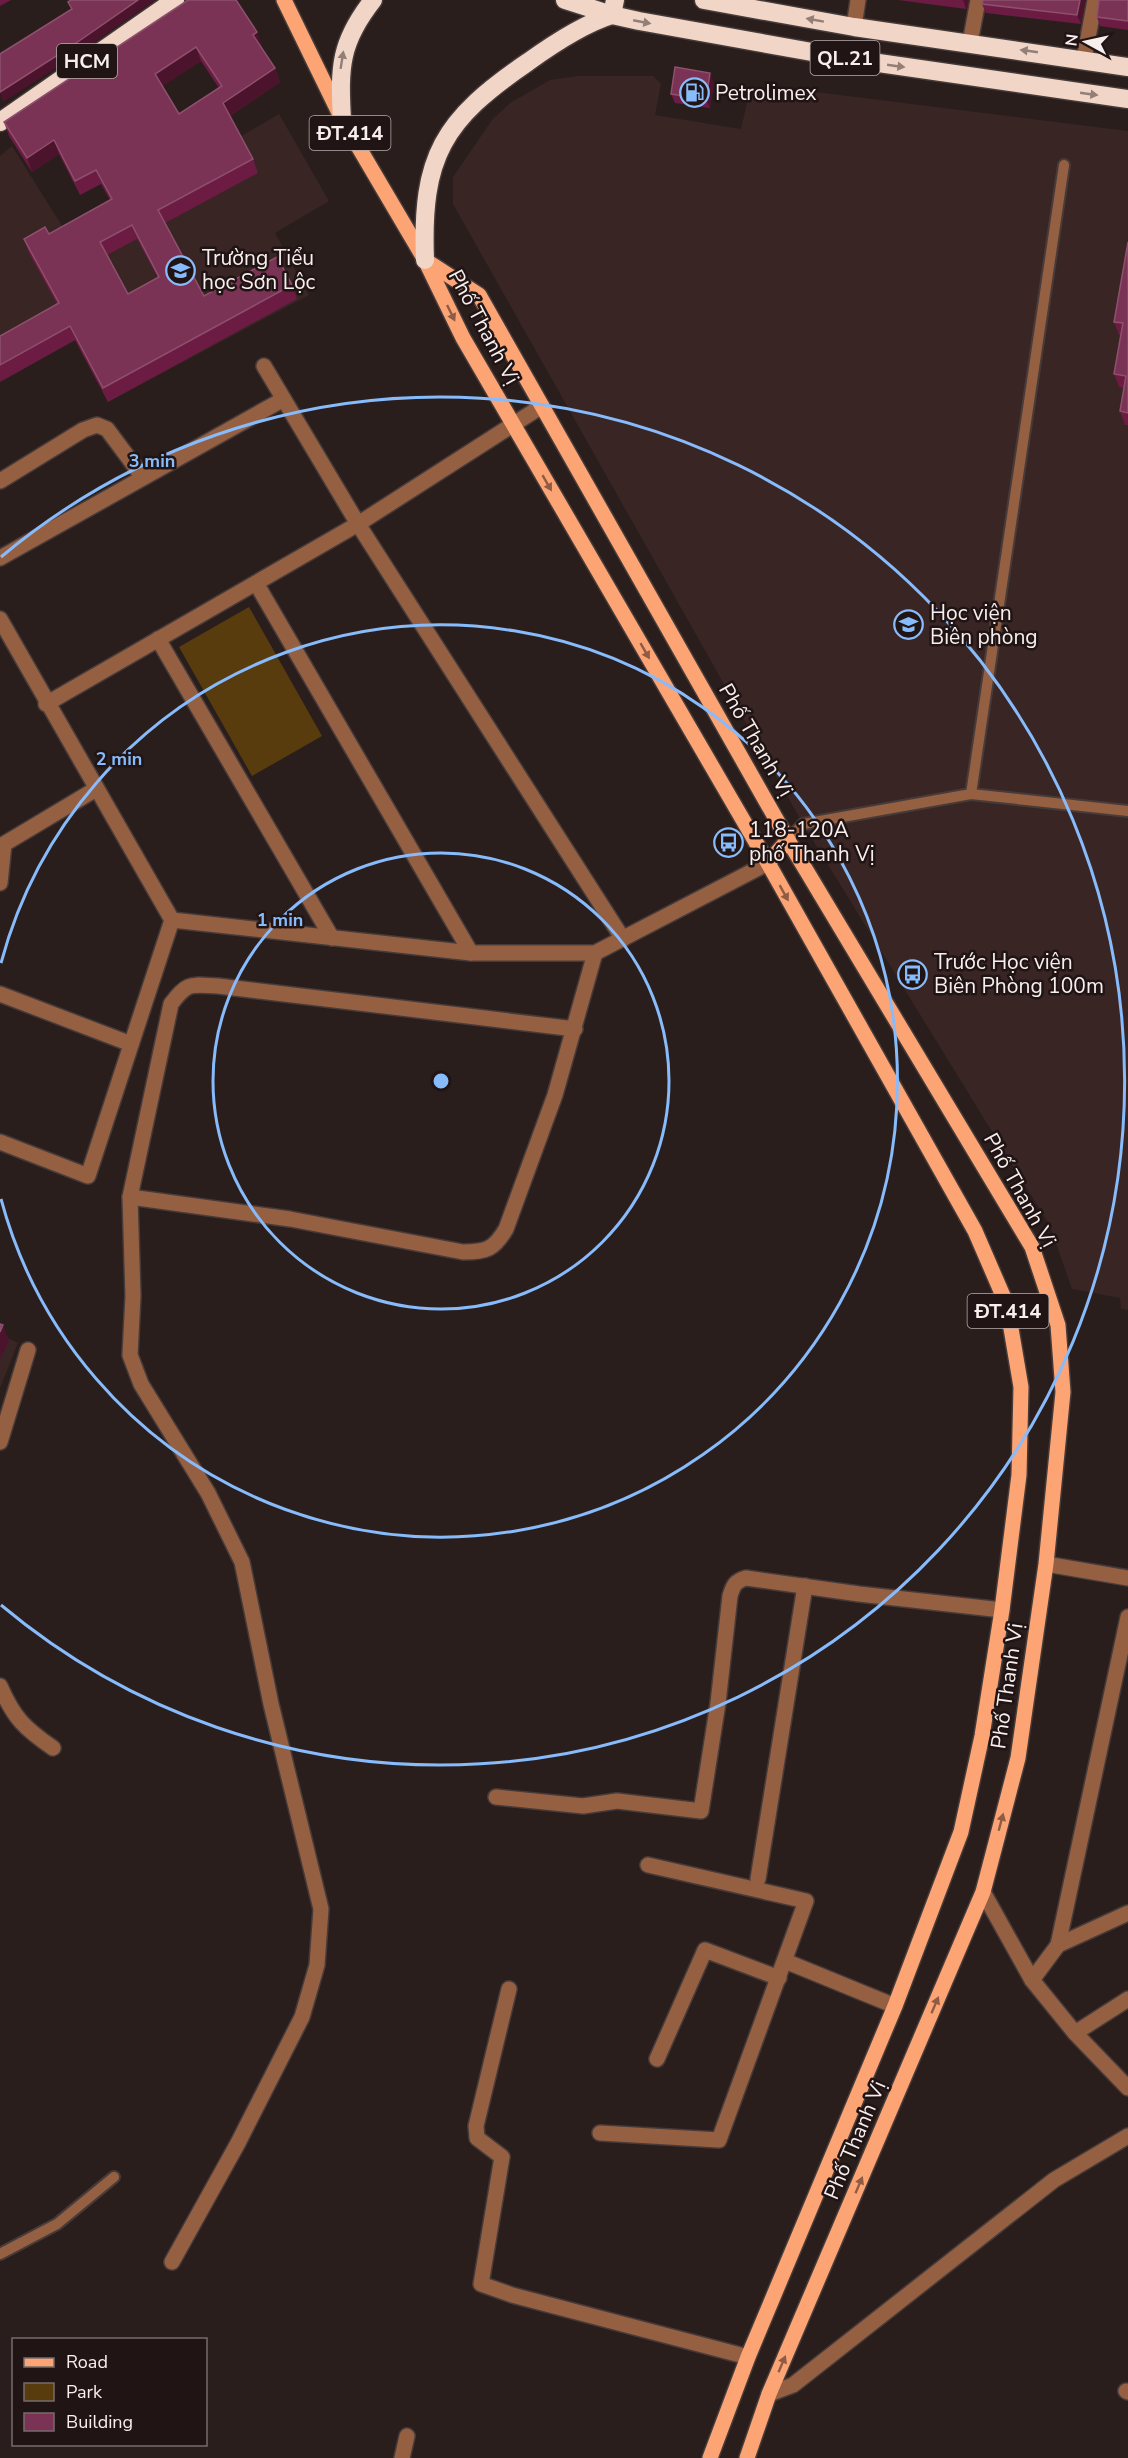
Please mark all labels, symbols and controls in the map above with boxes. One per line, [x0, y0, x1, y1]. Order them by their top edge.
north arrow [1056, 12, 1116, 72]
one-way arrow [805, 15, 824, 24]
one-way arrow [632, 18, 651, 27]
text: N [1060, 33, 1084, 48]
road number: QL.21 [810, 41, 880, 75]
road number: HCM [57, 44, 117, 78]
one-way arrow [1019, 47, 1038, 56]
one-way arrow [338, 51, 347, 70]
one-way arrow [886, 61, 905, 70]
fuel station icon: Petrolimex [678, 77, 710, 109]
place label: Petrolimex [715, 79, 817, 107]
one-way arrow [1079, 89, 1098, 98]
road number: ĐT.414 [310, 116, 391, 150]
place label: Trường Tiểu học Sơn Lộc [202, 244, 316, 296]
school or university icon: Trường Tiểu học Sơn Lộc [165, 254, 197, 286]
street label: Phố Thanh Vị [442, 265, 526, 389]
one-way arrow [446, 305, 455, 322]
text: 3 min [129, 449, 175, 473]
one-way arrow [542, 474, 552, 491]
place label: Học viện Biên phòng [930, 599, 1038, 651]
school or university icon: Học viện Biên phòng [893, 609, 925, 641]
one-way arrow [640, 643, 650, 660]
street label: Phố Thanh Vị [712, 678, 800, 802]
text: 2 min [96, 747, 142, 771]
place label: 118-120A phố Thanh Vị [749, 816, 875, 868]
bus stop icon: 118-120A phố Thanh Vị [712, 826, 744, 858]
one-way arrow [779, 885, 789, 902]
text: 1 min [257, 908, 303, 932]
place label: Trước Học viện Biên Phòng 100m [934, 948, 1104, 1000]
bus stop icon: Trước Học viện Biên Phòng 100m [897, 958, 929, 990]
centre of rings [431, 1071, 451, 1091]
street label: Phố Thanh Vị [977, 1128, 1063, 1252]
road number: ĐT.414 [968, 1294, 1048, 1328]
street label: Phố Thanh Vị [984, 1621, 1030, 1751]
one-way arrow [997, 1813, 1007, 1832]
one-way arrow [930, 1996, 940, 2014]
street label: Phố Thanh Vị [817, 2076, 893, 2204]
one-way arrow [854, 2176, 863, 2193]
legend [12, 2338, 207, 2446]
text: Road [66, 2350, 108, 2374]
one-way arrow [778, 2355, 787, 2373]
text: Park [66, 2380, 103, 2404]
text: Building [66, 2410, 133, 2434]

